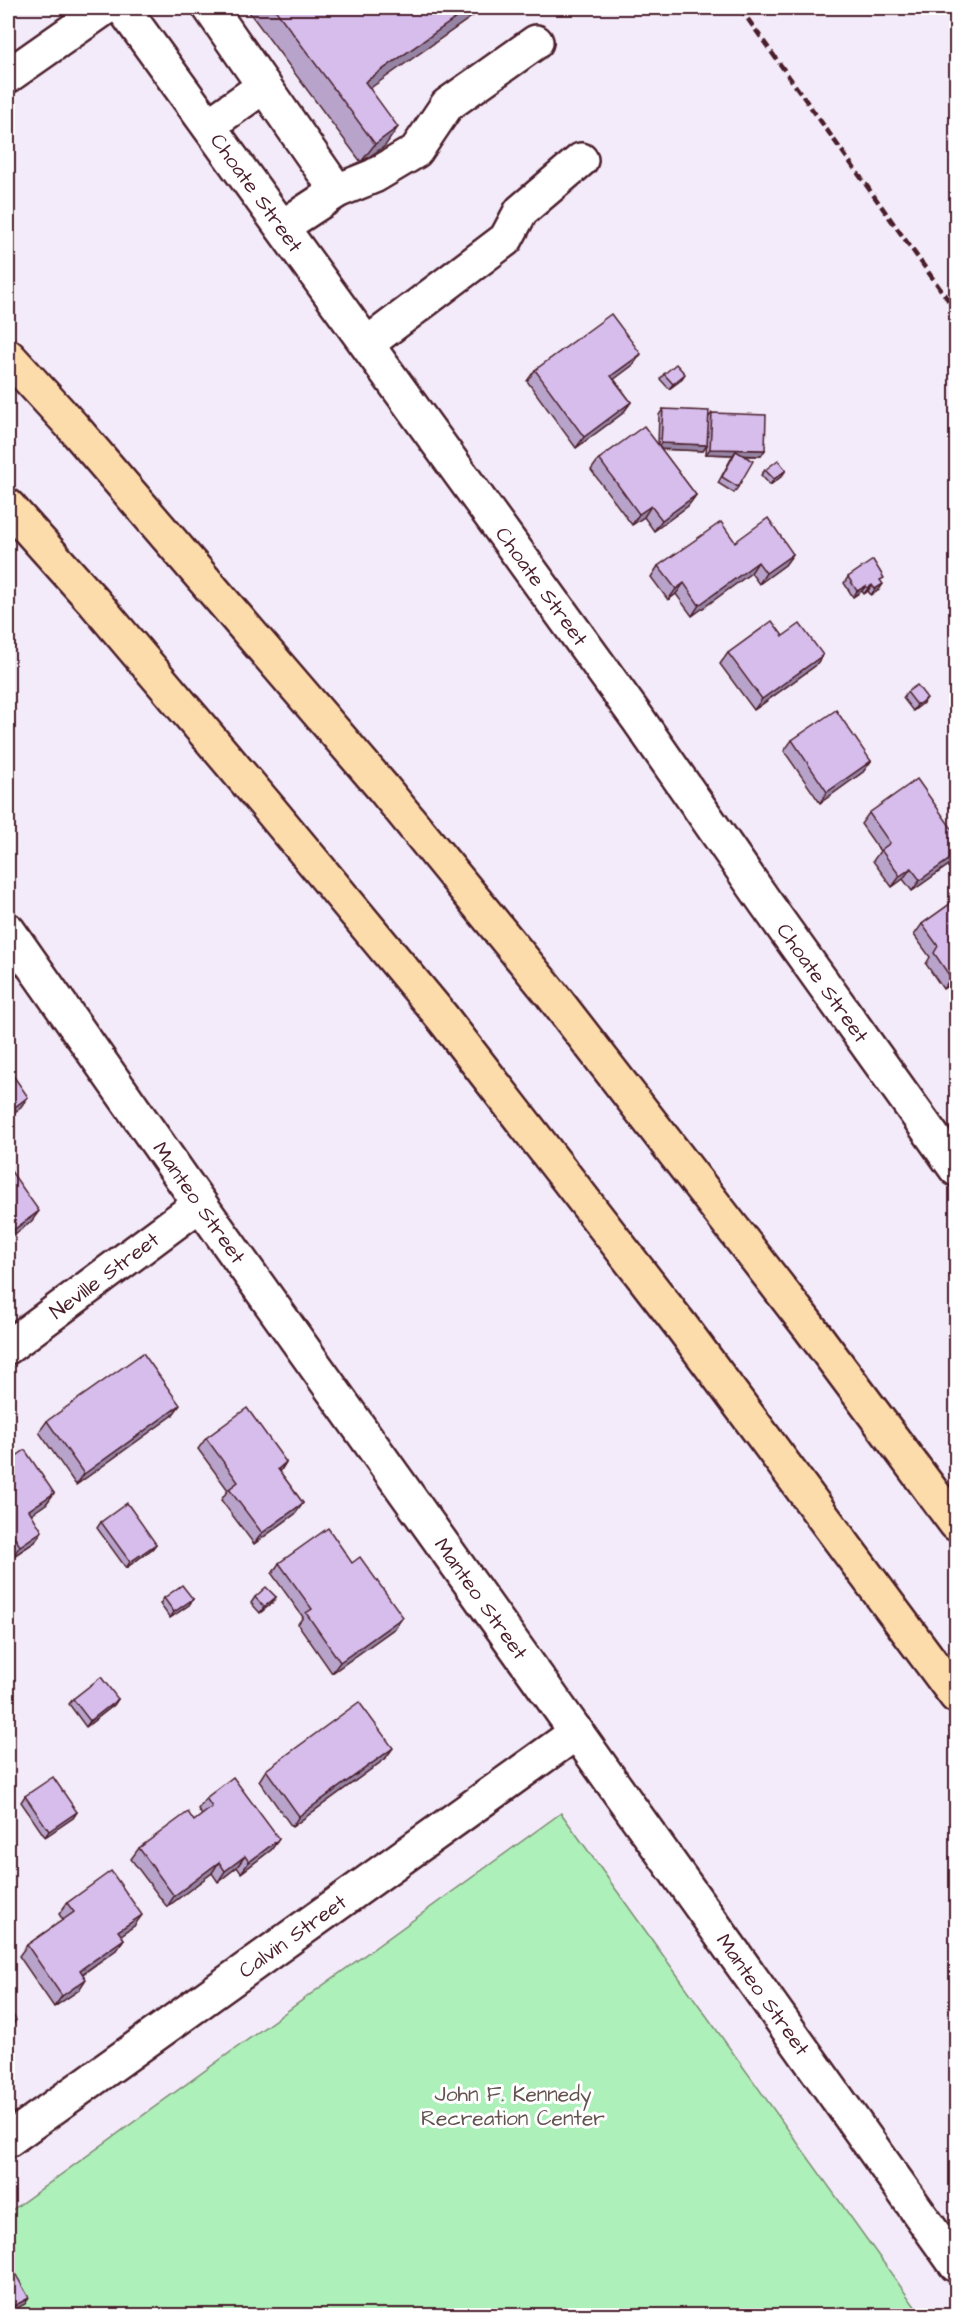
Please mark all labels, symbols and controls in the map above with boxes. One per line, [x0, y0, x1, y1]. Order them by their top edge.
street label: Choate Street [204, 127, 310, 259]
street label: Choate Street [489, 521, 595, 652]
street label: Choate Street [770, 917, 876, 1049]
street label: Manteo Street [146, 1136, 253, 1270]
street label: Neville Street [43, 1225, 165, 1326]
street label: Manteo Street [428, 1532, 535, 1666]
street label: Calvin Street [232, 1887, 353, 1985]
street label: Manteo Street [710, 1927, 817, 2062]
park label: John F. Kennedy Recreation Center [421, 2080, 605, 2133]

